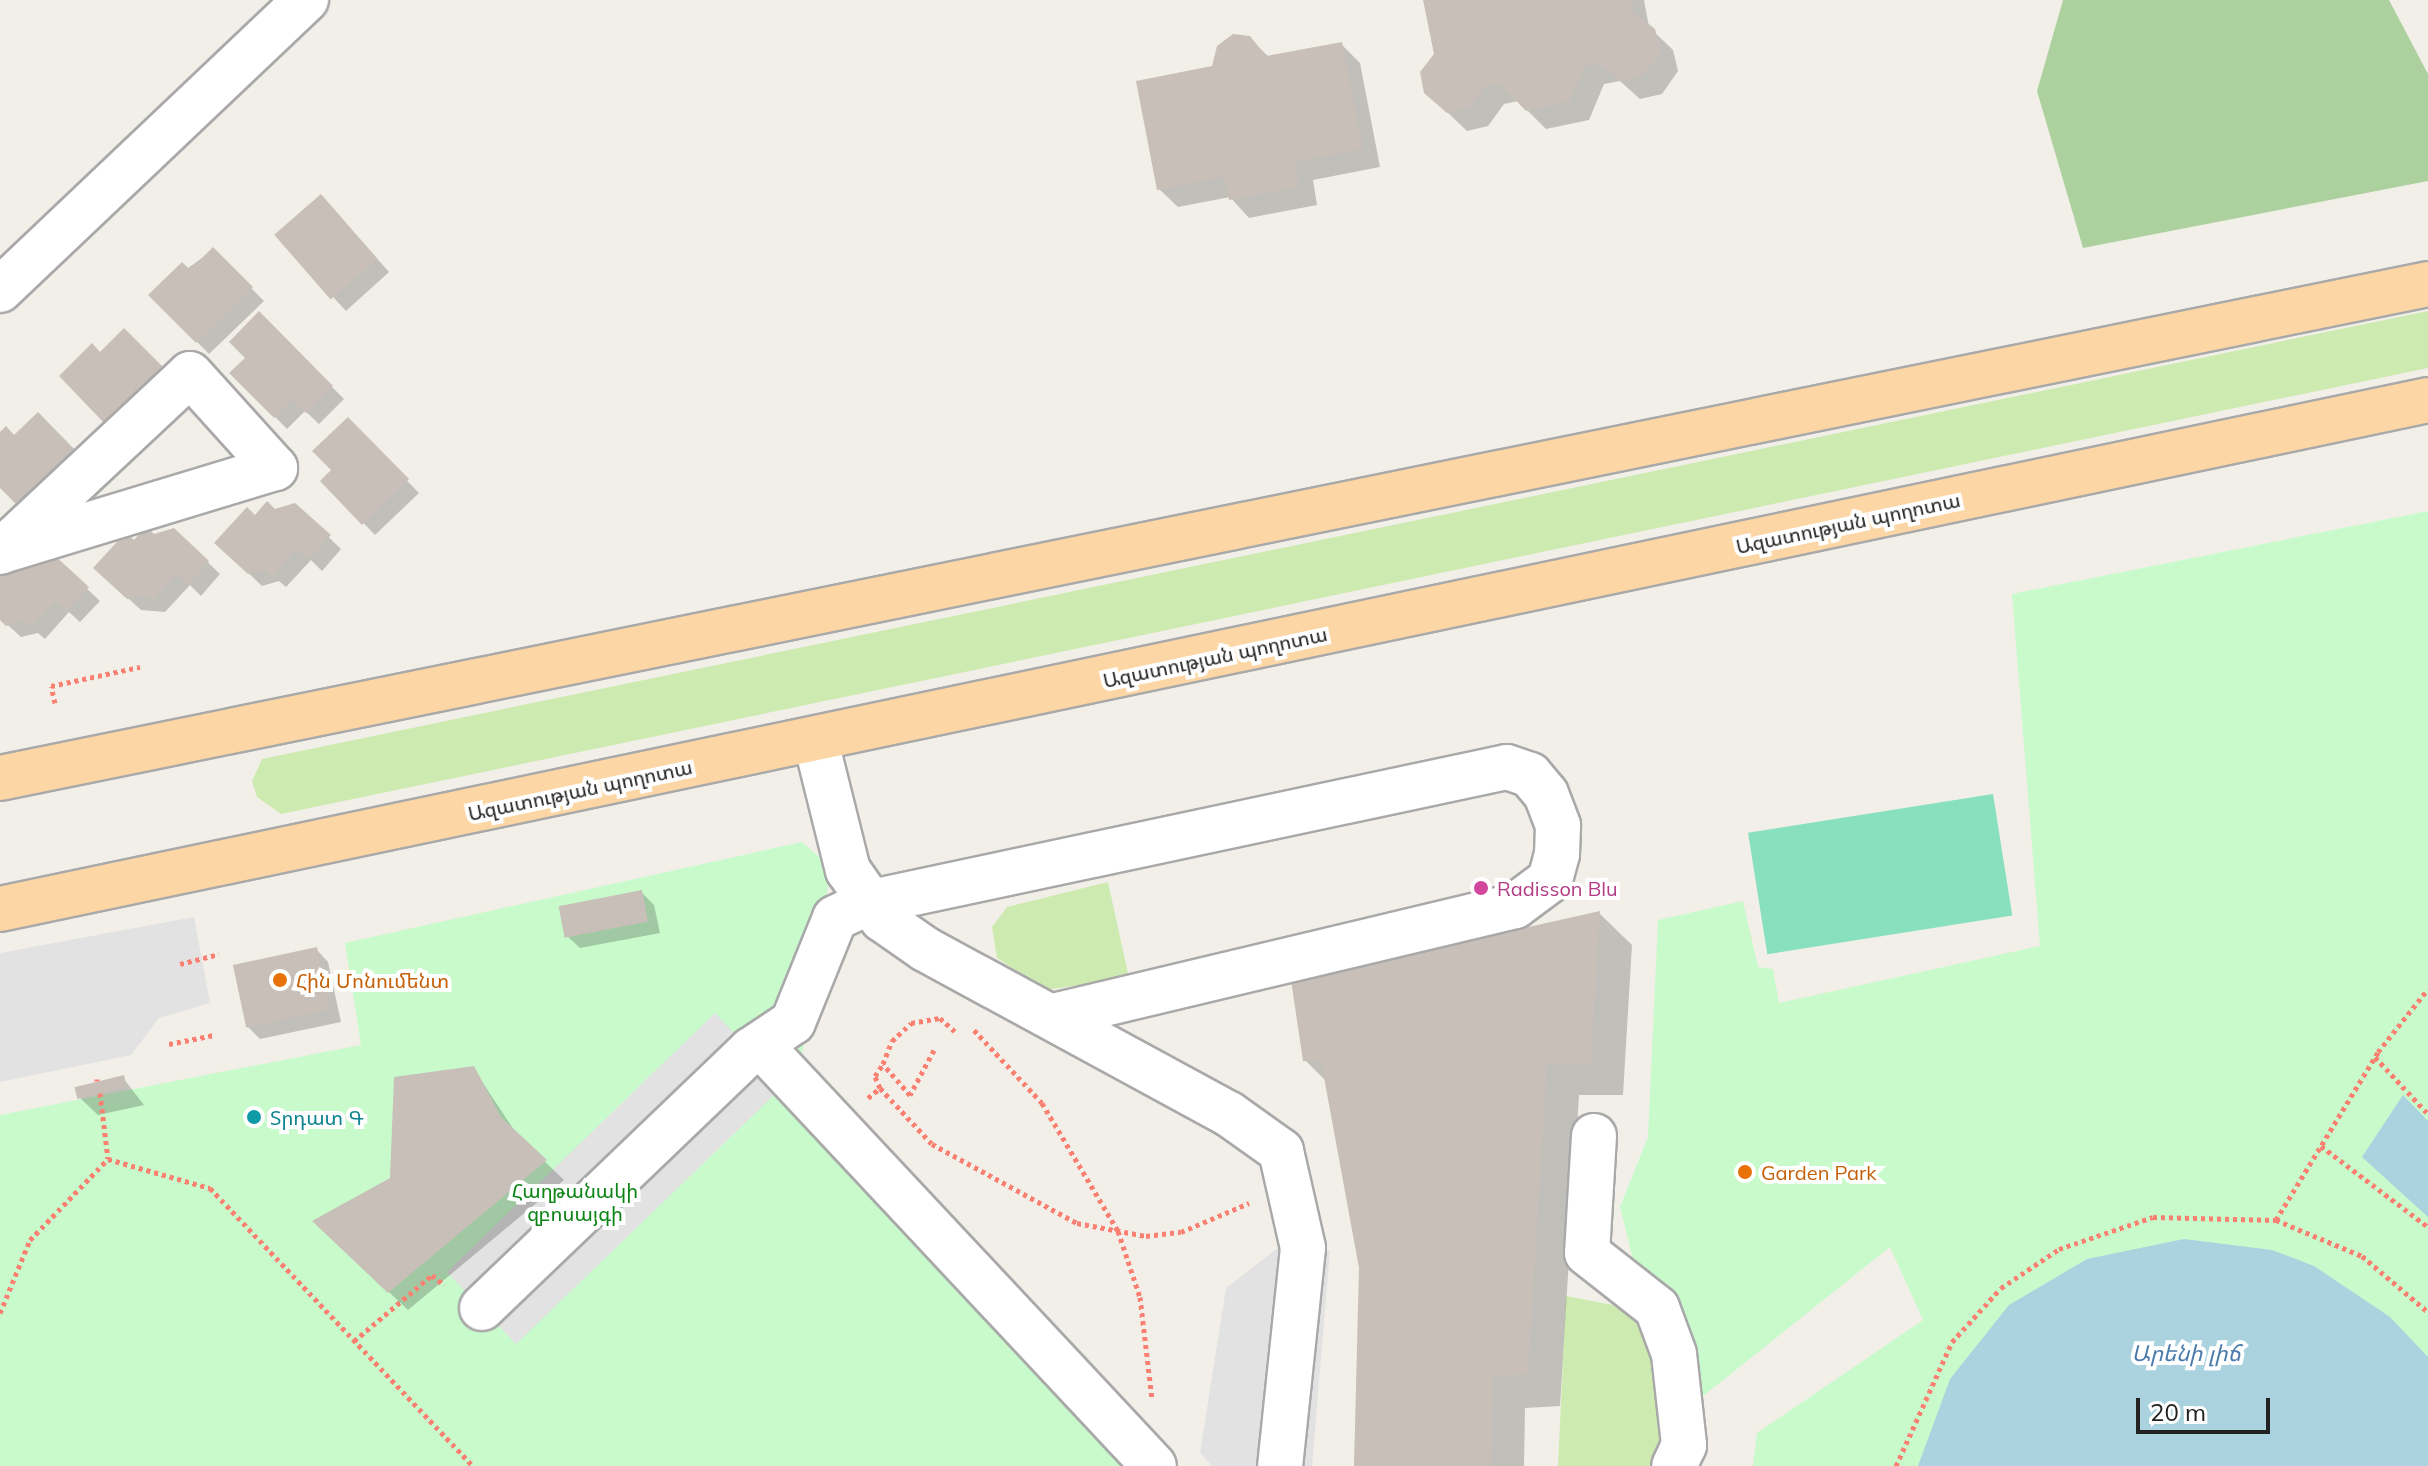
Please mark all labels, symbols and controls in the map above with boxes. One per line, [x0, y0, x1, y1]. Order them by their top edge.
street label: Ազատության պողոտա [1734, 487, 1962, 559]
street label: Ազատության պողոտա [1101, 621, 1329, 693]
street label: Ազատության պողոտա [466, 754, 694, 826]
place label: Radisson Blu [1497, 876, 1618, 900]
marker: Radisson Blu [1472, 879, 1490, 897]
place label: Հին Մոնումենտ [296, 968, 449, 992]
marker: Հին Մոնումենտ [271, 971, 289, 989]
place label: Տրդատ Գ [270, 1105, 364, 1129]
marker: Տրդատ Գ [245, 1108, 263, 1126]
place label: Garden Park [1761, 1160, 1877, 1184]
marker: Garden Park [1736, 1163, 1754, 1181]
park label: Հաղթանակի զբոսայգի [512, 1178, 638, 1225]
water label: Արենի լիճ [2132, 1341, 2240, 1367]
scale bar [2140, 1382, 2274, 1432]
text: 20 m [2150, 1397, 2206, 1427]

